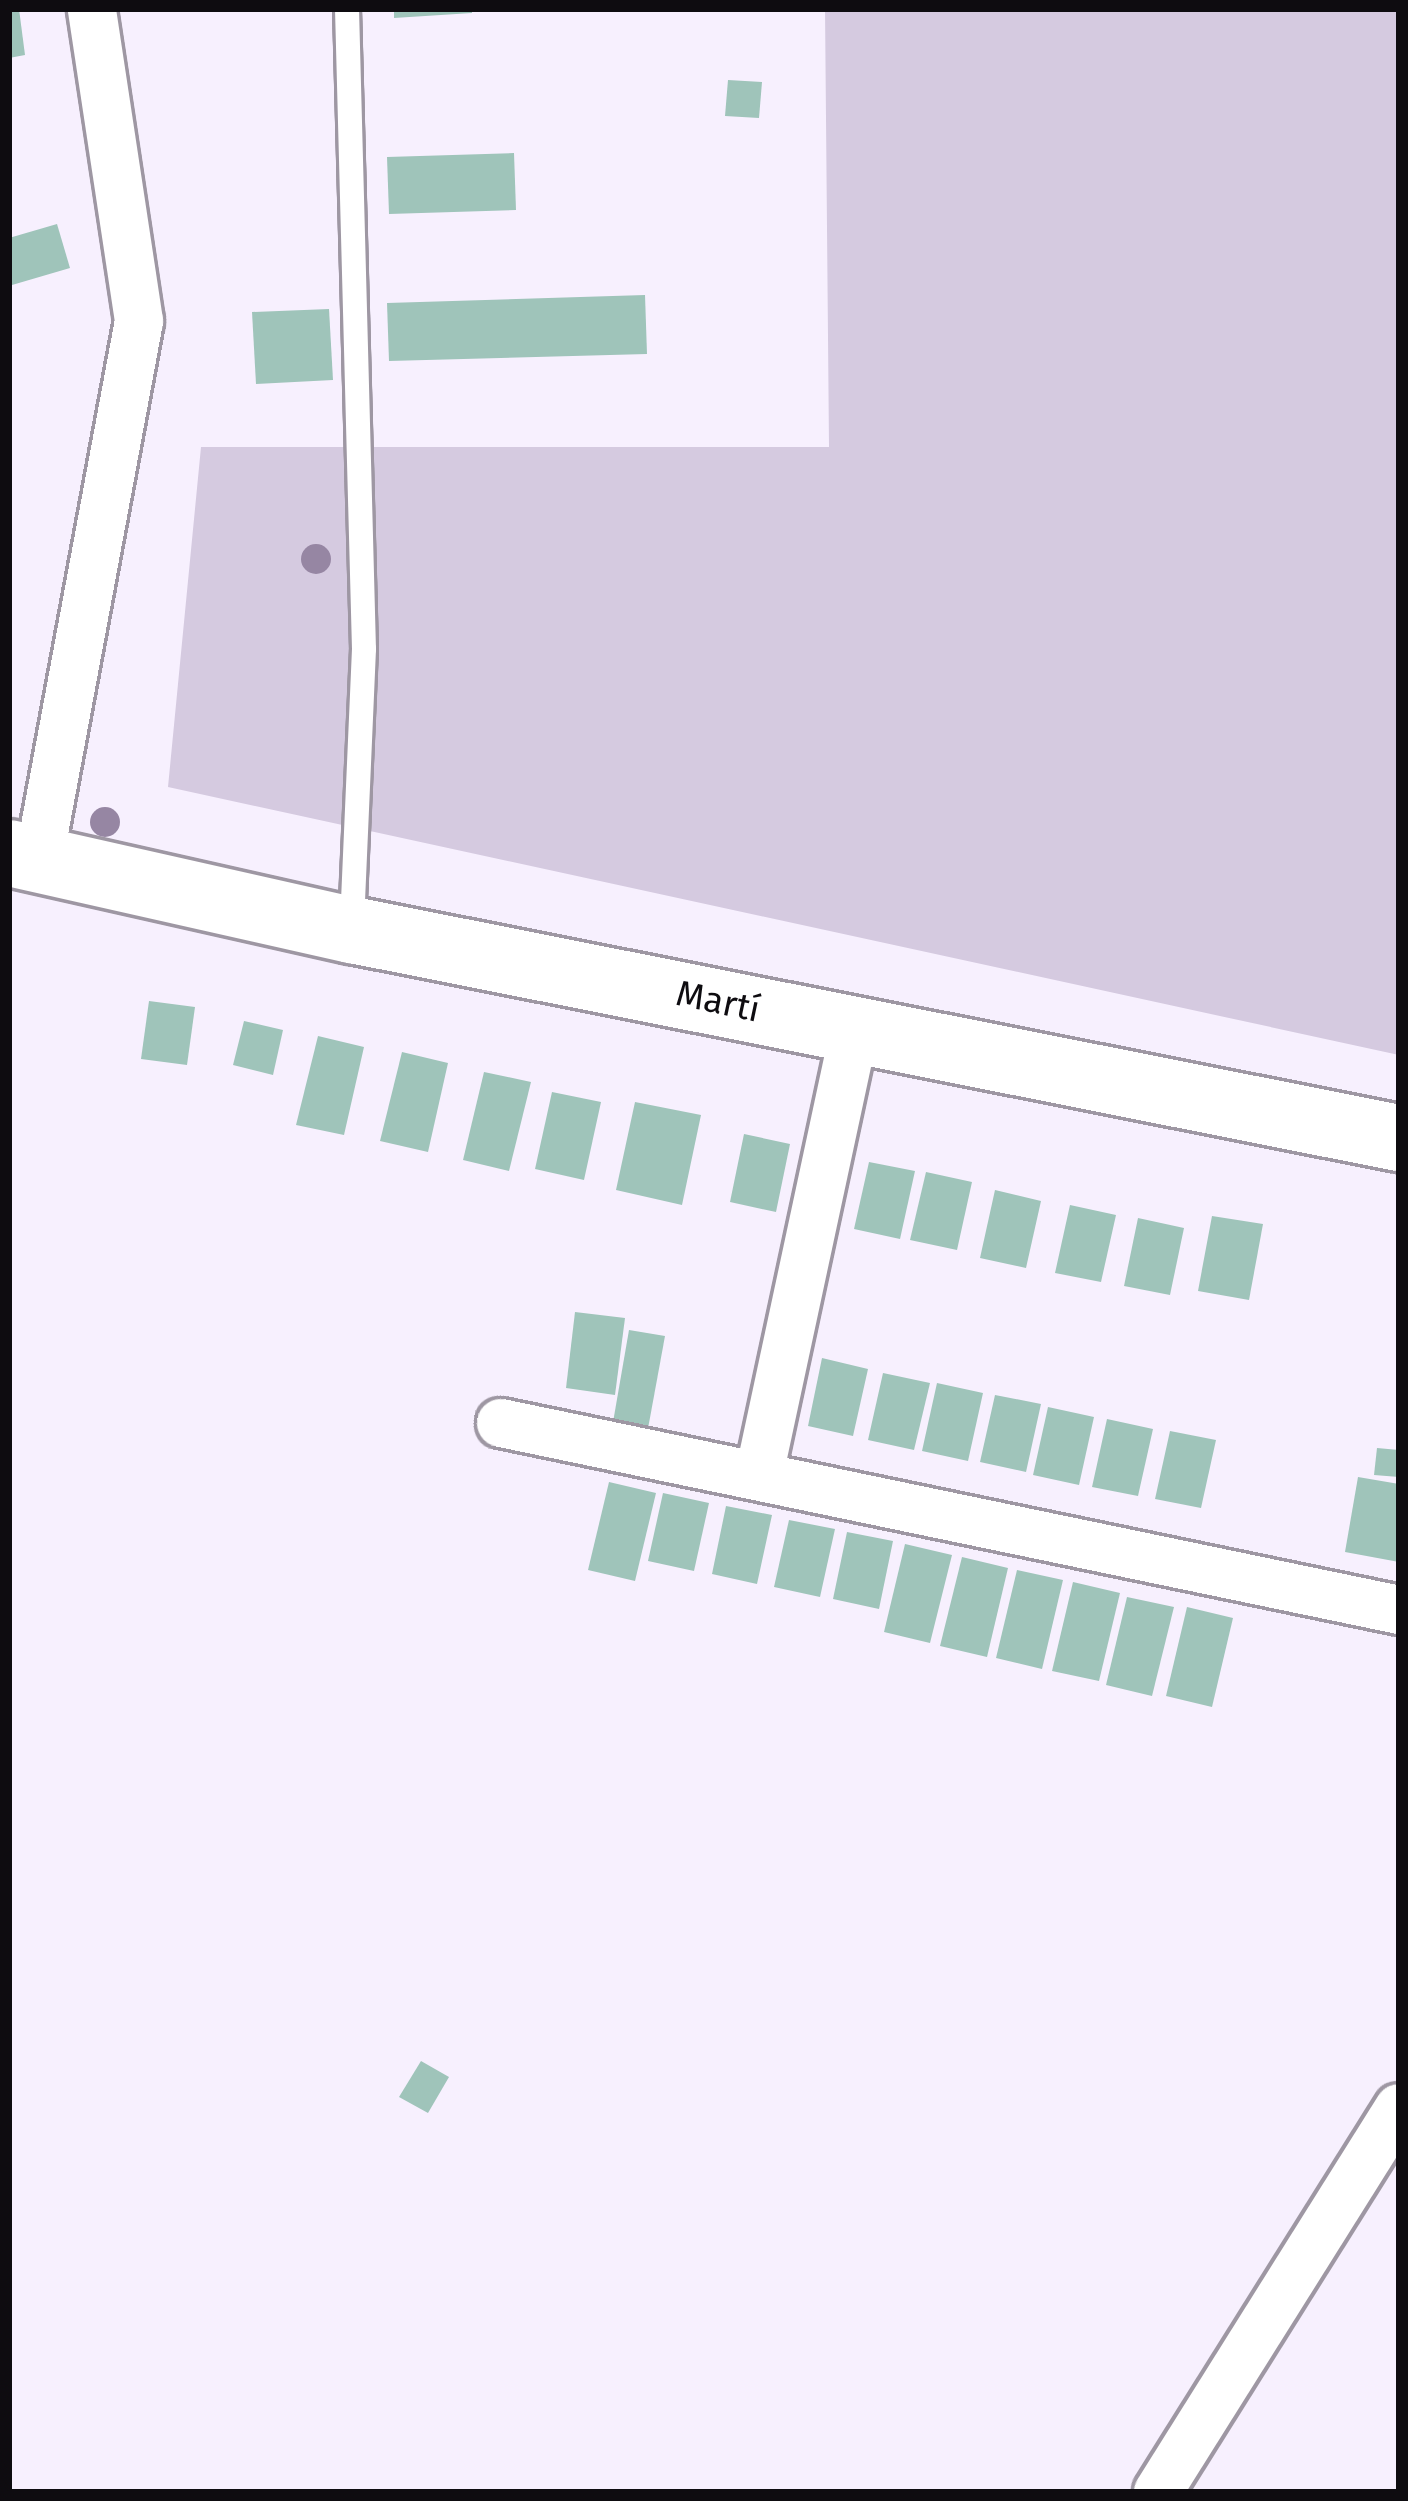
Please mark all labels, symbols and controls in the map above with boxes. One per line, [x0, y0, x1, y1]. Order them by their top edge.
street label: Martí [672, 972, 764, 1032]

